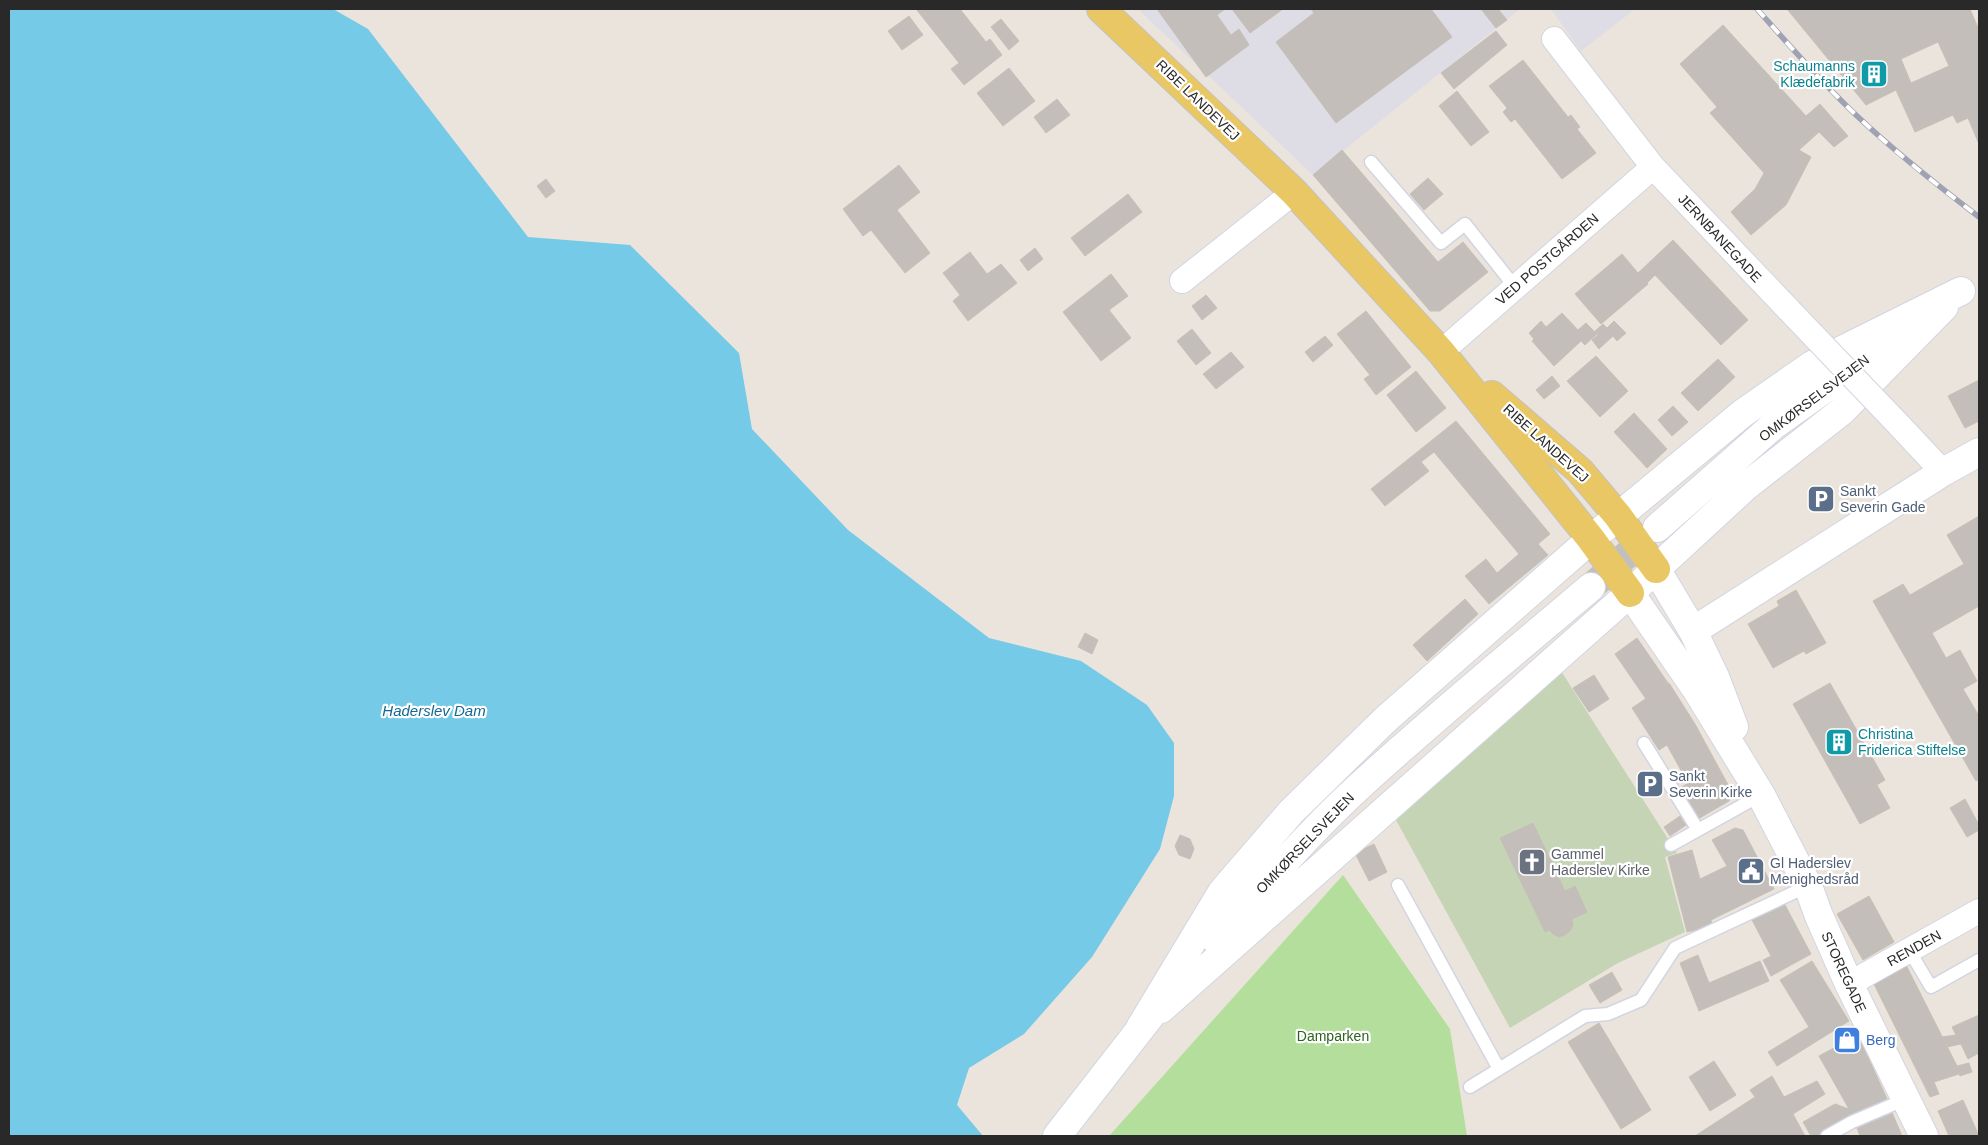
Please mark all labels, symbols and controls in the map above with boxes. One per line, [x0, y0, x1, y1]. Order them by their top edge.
street label: RIBE LANDEVEJ [1153, 56, 1243, 144]
place label: Schaumanns Klædefabrik [1773, 58, 1856, 90]
building icon: Schaumanns Klædefabrik [1859, 59, 1889, 89]
street label: JERNBANEGADE [1675, 191, 1765, 285]
street label: VED POSTGÅRDEN [1492, 210, 1602, 308]
street label: OMKØRSELSVEJEN [1756, 351, 1872, 445]
street label: RIBE LANDEVEJ [1500, 401, 1592, 485]
place label: Sankt Severin Gade [1840, 483, 1926, 515]
parking icon: Sankt Severin Gade [1806, 484, 1836, 514]
water label: Haderslev Dam [382, 702, 486, 719]
place label: Christina Friderica Stiftelse [1858, 726, 1966, 758]
building icon: Christina Friderica Stiftelse [1824, 727, 1854, 757]
place label: Sankt Severin Kirke [1669, 768, 1752, 800]
parking icon: Sankt Severin Kirke [1635, 769, 1665, 799]
street label: OMKØRSELSVEJEN [1253, 789, 1357, 897]
place label: Gammel Haderslev Kirke [1551, 846, 1650, 878]
church icon: Gammel Haderslev Kirke [1517, 847, 1547, 877]
place label: Gl Haderslev Menighedsråd [1770, 855, 1859, 887]
public building icon: Gl Haderslev Menighedsråd [1736, 856, 1766, 886]
street label: RENDEN [1884, 927, 1944, 969]
street label: STOREGADE [1818, 929, 1870, 1015]
shop icon: Berg [1832, 1025, 1862, 1055]
park label: Damparken [1297, 1028, 1369, 1044]
place label: Berg [1866, 1032, 1896, 1048]

